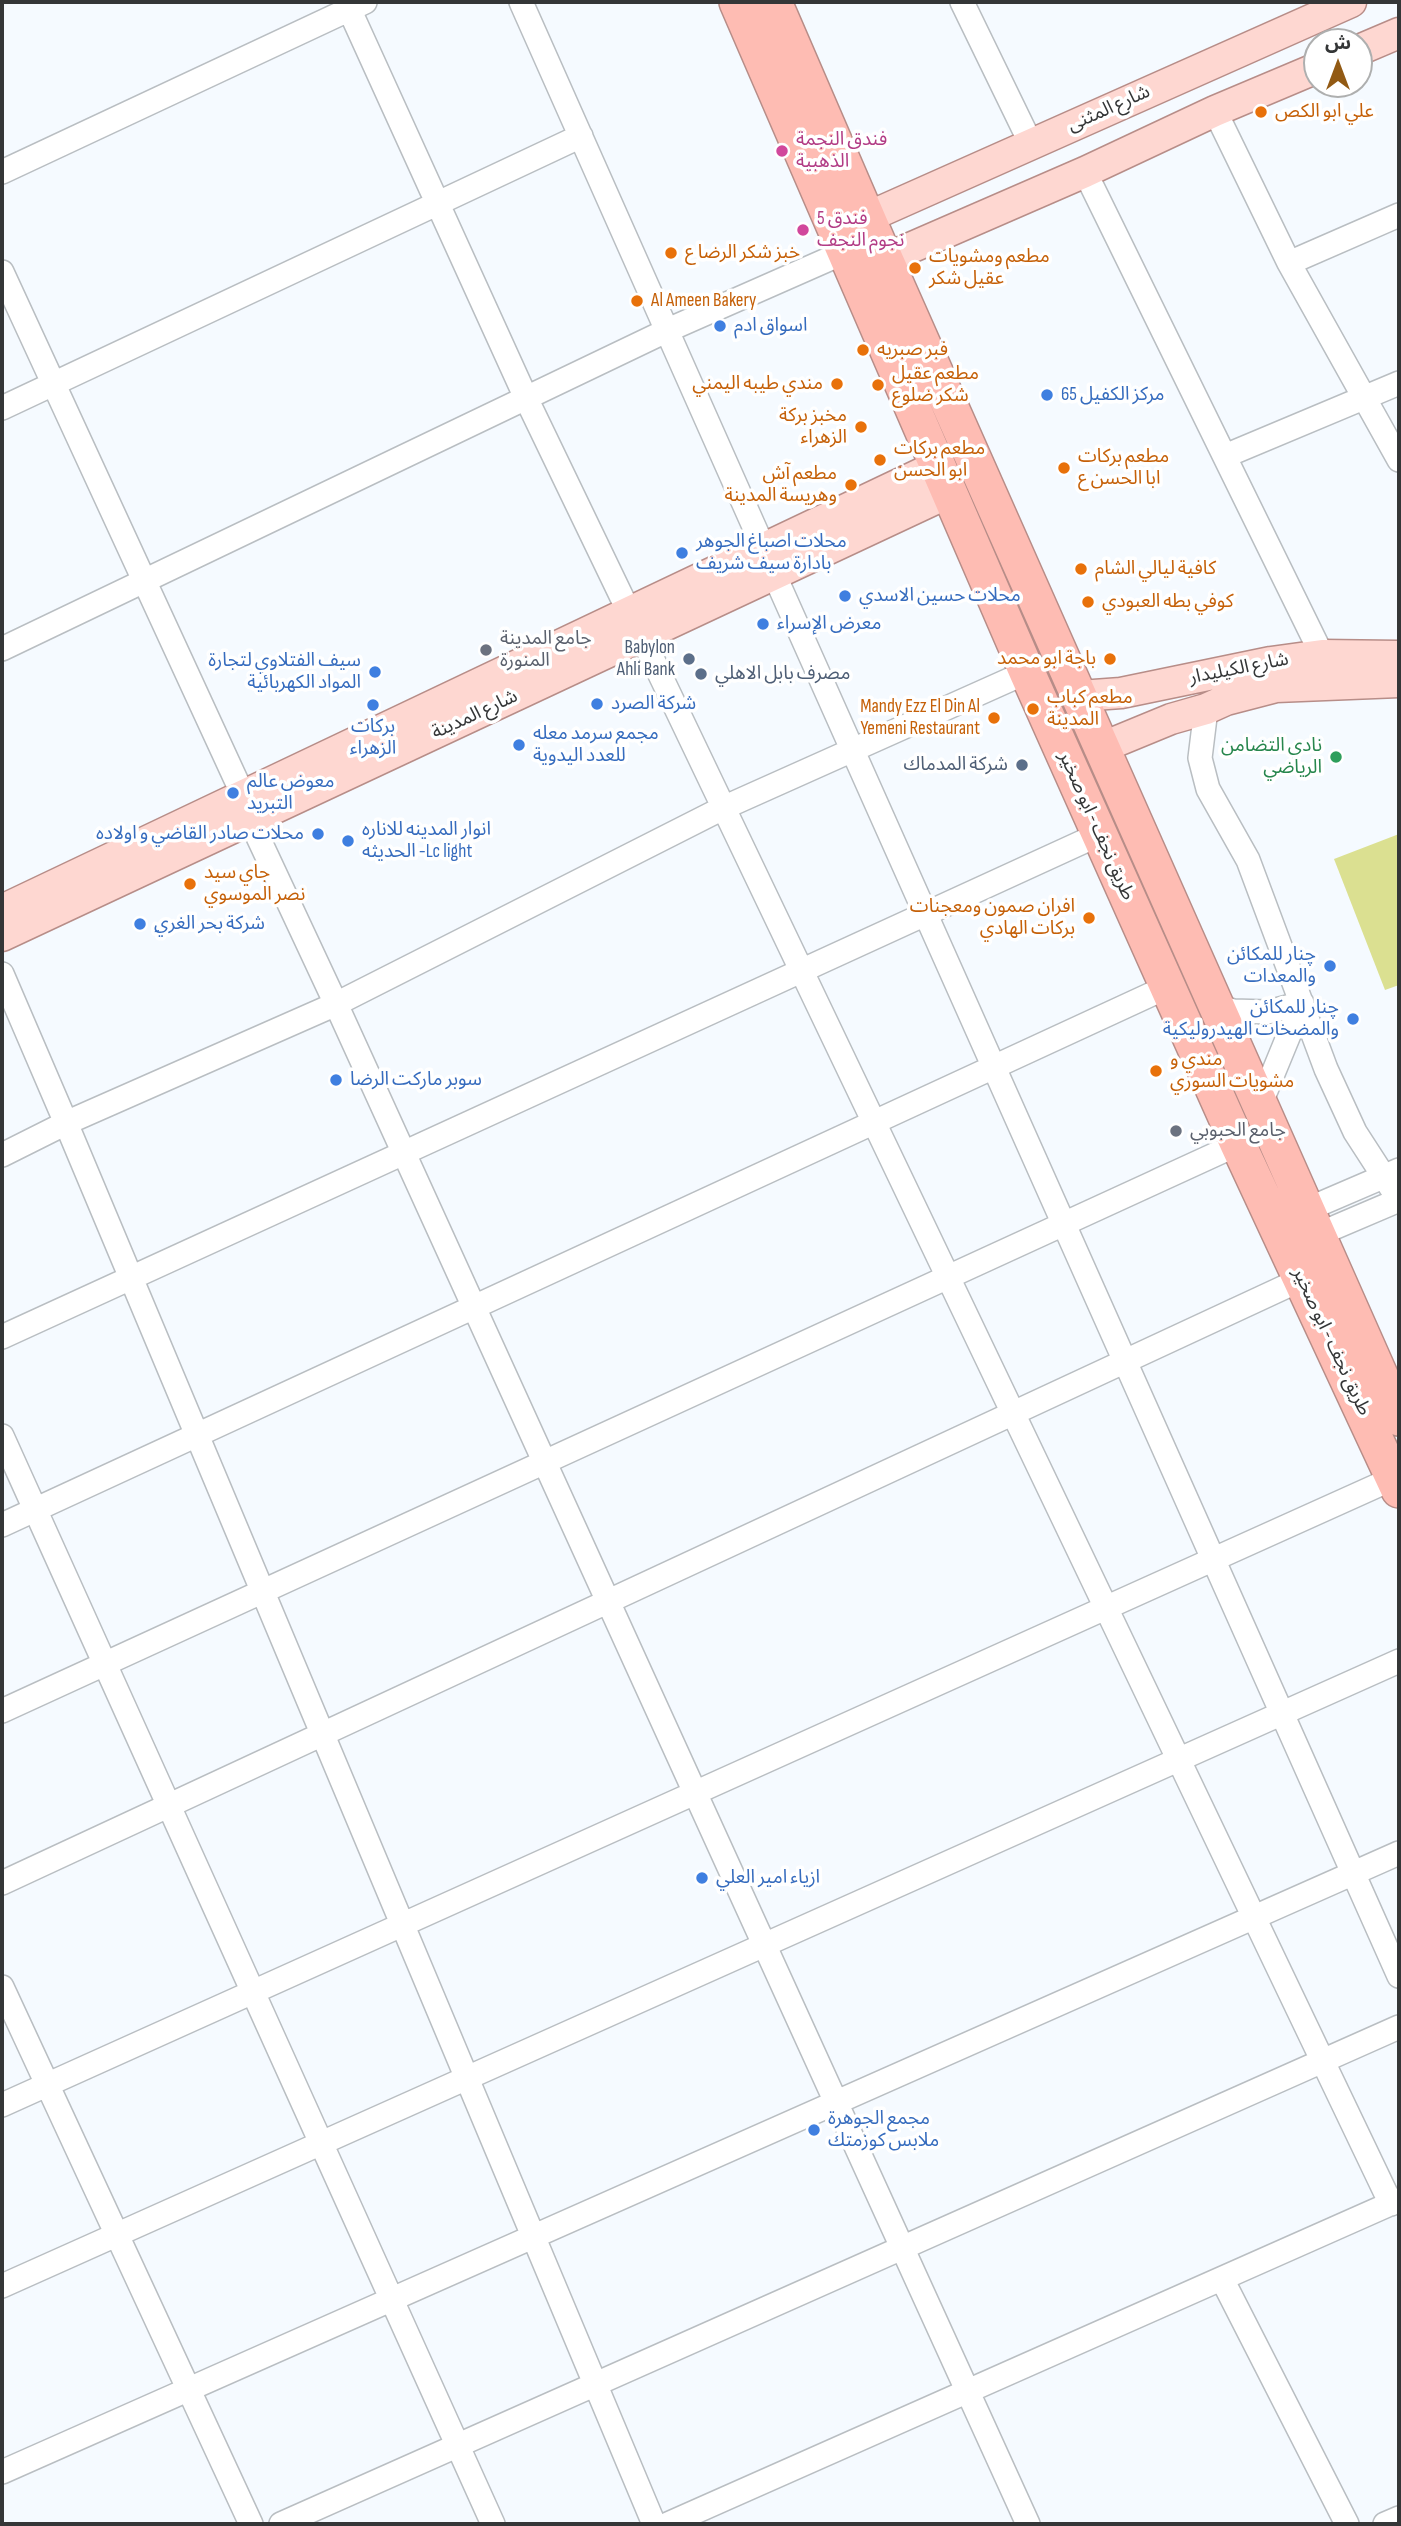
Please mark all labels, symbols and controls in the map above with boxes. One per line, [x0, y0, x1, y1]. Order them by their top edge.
north arrow [1303, 28, 1373, 98]
text: ش [1325, 32, 1351, 55]
street label: شارع المثنى [1064, 81, 1154, 137]
place label: علي ابو الكص [1275, 101, 1374, 123]
marker: علي ابو الكص [1253, 104, 1269, 120]
place label: فندق النجمة الذهبية [796, 129, 887, 173]
marker: فندق النجمة الذهبية [774, 143, 790, 159]
place label: فندق 5 نجوم النجف [817, 208, 904, 252]
marker: فندق 5 نجوم النجف [795, 222, 811, 238]
place label: خبز شكر الرضا ع [685, 242, 800, 264]
marker: خبز شكر الرضا ع [663, 245, 679, 261]
place label: مطعم ومشويات عقيل شكر [929, 246, 1050, 290]
marker: مطعم ومشويات عقيل شكر [907, 260, 923, 276]
place label: Al Ameen Bakery [651, 290, 756, 312]
marker: Al Ameen Bakery [629, 293, 645, 309]
place label: اسواق ادم [734, 315, 807, 337]
marker: اسواق ادم [712, 318, 728, 334]
place label: فبر صبريه [877, 339, 948, 361]
marker: فبر صبريه [855, 342, 871, 358]
place label: مطعم عقيل شكر ضلوع [892, 363, 979, 407]
place label: مندي طيبه اليمني [692, 373, 823, 395]
marker: مندي طيبه اليمني [829, 376, 845, 392]
marker: مطعم عقيل شكر ضلوع [870, 377, 886, 393]
place label: مركز الكفيل 65 [1061, 384, 1165, 406]
marker: مركز الكفيل 65 [1039, 387, 1055, 403]
place label: مخبز بركة الزهراء [779, 405, 847, 449]
marker: مخبز بركة الزهراء [853, 419, 869, 435]
place label: مطعم بركات ابو الحسن [894, 438, 985, 482]
place label: مطعم بركات ابا الحسن ع [1078, 446, 1169, 490]
marker: مطعم بركات ابو الحسن [872, 452, 888, 468]
marker: مطعم بركات ابا الحسن ع [1056, 460, 1072, 476]
place label: مطعم آش وهريسة المدينة [725, 463, 837, 507]
marker: مطعم آش وهريسة المدينة [843, 477, 859, 493]
place label: محلات اصباغ الجوهر بادارة سيف شريف [696, 531, 847, 575]
marker: محلات اصباغ الجوهر بادارة سيف شريف [674, 545, 690, 561]
place label: كافية ليالي الشام [1095, 558, 1216, 580]
marker: كافية ليالي الشام [1073, 561, 1089, 577]
place label: محلات حسين الاسدي [859, 585, 1021, 607]
marker: محلات حسين الاسدي [837, 588, 853, 604]
place label: كوفي بطه العبودي [1102, 591, 1233, 613]
marker: كوفي بطه العبودي [1080, 594, 1096, 610]
place label: معرض الإسراء [777, 613, 882, 635]
marker: معرض الإسراء [755, 616, 771, 632]
place label: جامع المدينة المنورة [500, 628, 592, 672]
place label: Babylon Ahli Bank [617, 637, 675, 681]
marker: جامع المدينة المنورة [478, 642, 494, 658]
place label: باجة ابو محمد [997, 648, 1096, 670]
street label: شارع الكيليدار [1187, 648, 1291, 690]
place label: سيف الفتلاوي لتجارة المواد الكهربائية [208, 650, 361, 694]
marker: Babylon Ahli Bank [681, 651, 697, 667]
marker: باجة ابو محمد [1102, 651, 1118, 667]
place label: مصرف بابل الاهلي [715, 663, 850, 685]
marker: سيف الفتلاوي لتجارة المواد الكهربائية [367, 664, 383, 680]
marker: مصرف بابل الاهلي [693, 666, 709, 682]
street label: شارع المدينة [428, 685, 522, 745]
place label: مطعم كباب المدينة [1047, 687, 1133, 731]
place label: شركة الصرد [611, 693, 696, 715]
marker: شركة الصرد [589, 696, 605, 712]
place label: Mandy Ezz El Din Al Yemeni Restaurant [860, 696, 980, 740]
marker: بركات الزهراء [365, 697, 381, 713]
marker: مطعم كباب المدينة [1025, 701, 1041, 717]
marker: Mandy Ezz El Din Al Yemeni Restaurant [986, 710, 1002, 726]
place label: بركات الزهراء [350, 716, 396, 760]
place label: مجمع سرمد معله للعدد اليدوية [533, 723, 659, 767]
place label: نادي التضامن الرياضي [1221, 735, 1322, 779]
marker: مجمع سرمد معله للعدد اليدوية [511, 737, 527, 753]
street label: طريق نجف - ابو صخير [1053, 748, 1139, 904]
marker: نادي التضامن الرياضي [1328, 749, 1344, 765]
place label: شركة المدماك [903, 754, 1008, 776]
marker: شركة المدماك [1014, 757, 1030, 773]
place label: معوض عالم التبريد [247, 771, 334, 815]
marker: معوض عالم التبريد [225, 785, 241, 801]
place label: انوار المدينه للاناره الحديثه -Lc light [362, 819, 491, 863]
place label: محلات صادر القاضي و اولاده [96, 823, 304, 845]
marker: محلات صادر القاضي و اولاده [310, 826, 326, 842]
marker: انوار المدينه للاناره الحديثه -Lc light [340, 833, 356, 849]
place label: جاي سيد نصر الموسوي [204, 862, 305, 906]
marker: جاي سيد نصر الموسوي [182, 876, 198, 892]
place label: افران صمون ومعجنات بركات الهادي [910, 896, 1075, 940]
marker: افران صمون ومعجنات بركات الهادي [1081, 910, 1097, 926]
place label: ِشركة بحر الغري [154, 913, 265, 935]
marker: ِشركة بحر الغري [132, 916, 148, 932]
place label: چنار للمكائن والمعدات [1227, 944, 1316, 988]
marker: چنار للمكائن والمعدات [1322, 958, 1338, 974]
place label: چنار للمكائن والمضخات الهيدروليكية [1163, 997, 1339, 1041]
marker: چنار للمكائن والمضخات الهيدروليكية [1345, 1011, 1361, 1027]
place label: مندي و مشويات السوري [1170, 1049, 1294, 1093]
marker: مندي و مشويات السوري [1148, 1063, 1164, 1079]
place label: سوبر ماركت الرضا [350, 1069, 482, 1091]
marker: سوبر ماركت الرضا [328, 1072, 344, 1088]
place label: جامع الحبوبي [1190, 1120, 1286, 1142]
marker: جامع الحبوبي [1168, 1123, 1184, 1139]
street label: طريق نجف - ابو صخير [1287, 1264, 1375, 1420]
place label: ازياء امير العلي [716, 1867, 820, 1889]
marker: ازياء امير العلي [694, 1870, 710, 1886]
place label: مجمع الجوهرة ملابس كوزمتك [828, 2108, 939, 2152]
marker: مجمع الجوهرة ملابس كوزمتك [806, 2122, 822, 2138]

